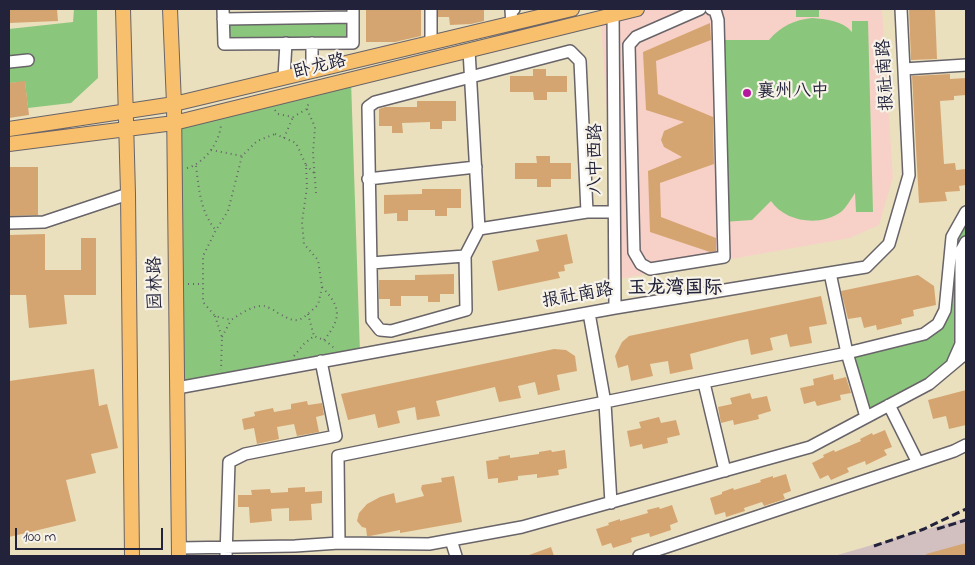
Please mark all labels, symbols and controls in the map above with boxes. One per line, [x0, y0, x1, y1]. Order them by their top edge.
street label: 报社南路 [874, 38, 900, 112]
street label: 卧龙路 [291, 51, 349, 85]
place label: 襄州八中 [757, 82, 829, 104]
marker: 襄州八中 [741, 87, 753, 99]
street label: 八中西路 [586, 123, 608, 195]
street label: 园林路 [146, 256, 168, 310]
district label: 玉龙湾国际 [628, 279, 722, 301]
street label: 报社南路 [541, 280, 615, 314]
scale bar [18, 518, 165, 550]
text: 100 m [23, 526, 56, 548]

